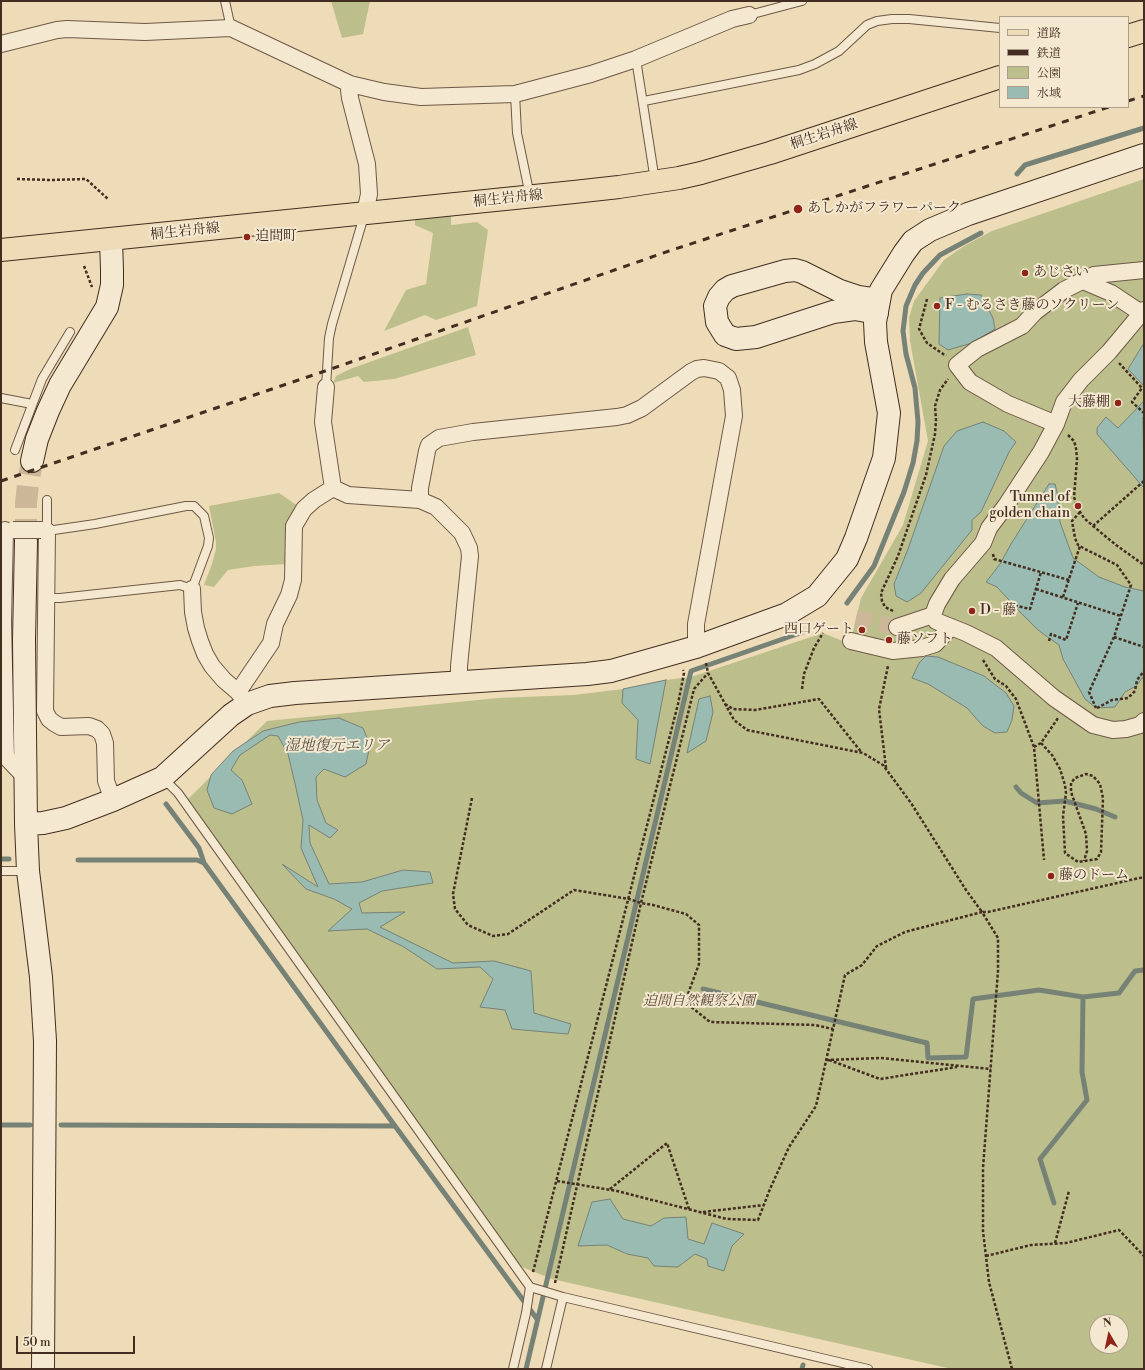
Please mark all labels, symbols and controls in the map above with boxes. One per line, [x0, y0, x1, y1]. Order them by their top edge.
legend [999, 16, 1129, 108]
text: 道路 [1037, 26, 1061, 41]
text: 鉄道 [1037, 46, 1061, 61]
text: 公園 [1037, 66, 1061, 81]
text: 水域 [1037, 86, 1061, 101]
street label: 桐生岩舟線 [788, 116, 860, 154]
street label: 桐生岩舟線 [472, 187, 544, 211]
place label: あしかがフラワーパーク [807, 201, 961, 217]
marker: あしかがフラワーパーク [792, 203, 804, 215]
street label: 桐生岩舟線 [149, 220, 221, 244]
place label: 迫間町 [255, 229, 297, 245]
marker: 迫間町 [242, 232, 252, 242]
place label: あじさい [1033, 265, 1089, 281]
marker: あじさい [1020, 268, 1030, 278]
place label: F - むるさき藤のソクリーン [945, 298, 1120, 314]
marker: F - むるさき藤のソクリーン [932, 301, 942, 311]
place label: 大藤棚 [1068, 395, 1110, 411]
marker: 大藤棚 [1113, 398, 1123, 408]
place label: Tunnel of golden chain [989, 490, 1070, 522]
marker: Tunnel of golden chain [1073, 501, 1083, 511]
place label: D - 藤 [980, 603, 1016, 619]
marker: D - 藤 [967, 606, 977, 616]
place label: 西口ゲート [784, 622, 854, 638]
marker: 西口ゲート [857, 625, 867, 635]
place label: 藤ソフト [897, 632, 953, 648]
marker: 藤ソフト [884, 635, 894, 645]
water label: 湿地復元エリア [285, 737, 389, 755]
place label: 藤のドーム [1059, 868, 1129, 884]
marker: 藤のドーム [1046, 871, 1056, 881]
park label: 迫間自然観察公園 [643, 994, 755, 1010]
north arrow [1089, 1314, 1129, 1354]
text: N [1102, 1316, 1113, 1331]
scale bar [18, 1328, 137, 1354]
text: 50 m [23, 1335, 51, 1350]

